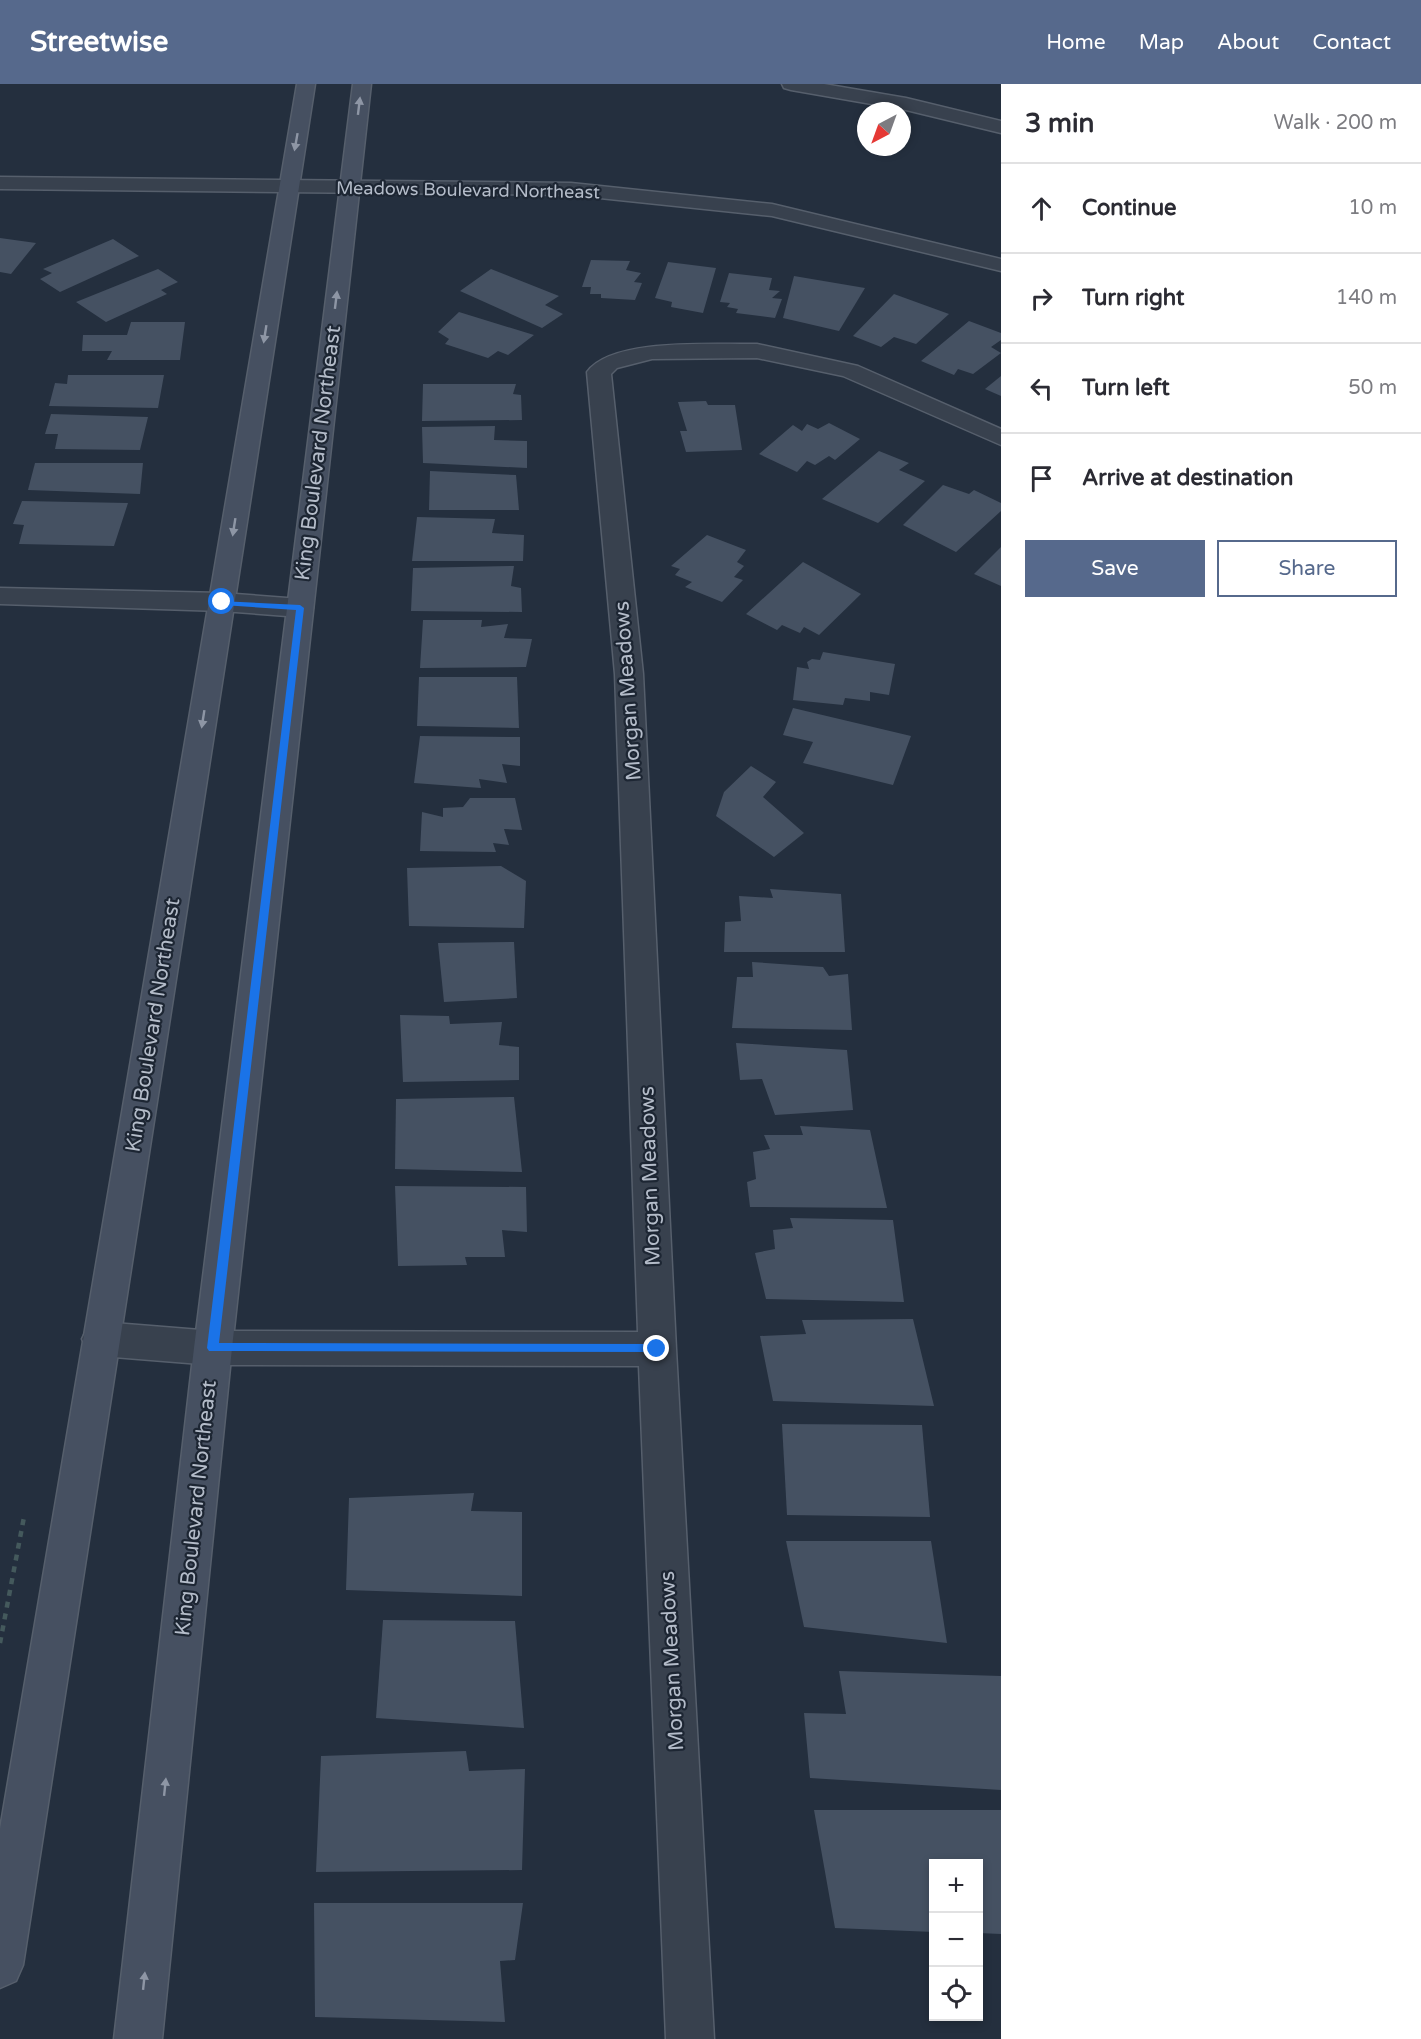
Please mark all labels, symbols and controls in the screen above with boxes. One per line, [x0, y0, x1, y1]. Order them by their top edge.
text: Streetwise [30, 25, 168, 59]
text: Home [1046, 30, 1106, 55]
text: Map [1139, 30, 1184, 55]
text: About [1217, 30, 1279, 55]
text: Contact [1312, 30, 1391, 55]
one-way arrow [354, 97, 364, 116]
north arrow [857, 102, 911, 156]
text: 3 min [1025, 108, 1094, 139]
text: Walk · 200 m [1274, 111, 1397, 135]
one-way arrow [291, 132, 300, 151]
street label: Meadows Boulevard Northeast [336, 177, 600, 203]
icon: ahead [1025, 192, 1058, 225]
text: Continue [1082, 195, 1177, 221]
text: 10 m [1348, 196, 1397, 220]
icon: right [1025, 282, 1058, 315]
text: Turn right [1082, 285, 1184, 311]
text: 140 m [1336, 286, 1397, 310]
one-way arrow [331, 290, 341, 309]
street label: King Boulevard Northeast [290, 324, 346, 582]
one-way arrow [260, 325, 269, 344]
icon: left [1025, 372, 1058, 405]
text: Turn left [1082, 375, 1170, 401]
text: 50 m [1348, 376, 1397, 400]
icon: arrive [1025, 462, 1058, 495]
text: Arrive at destination [1082, 465, 1293, 491]
one-way arrow [229, 517, 238, 536]
button: Save [1025, 540, 1205, 597]
button: Share [1217, 540, 1397, 597]
route start [208, 588, 234, 614]
street label: Morgan Meadows [609, 600, 647, 782]
one-way arrow [198, 710, 207, 729]
street label: King Boulevard Northeast [121, 896, 185, 1154]
street label: Morgan Meadows [634, 1086, 666, 1266]
route end [643, 1335, 669, 1361]
street label: King Boulevard Northeast [170, 1379, 222, 1637]
street label: Morgan Meadows [655, 1570, 689, 1752]
one-way arrow [161, 1777, 170, 1796]
map controls [929, 1859, 983, 2021]
button: + [929, 1859, 983, 1913]
button: − [929, 1913, 983, 1967]
button: locate [929, 1967, 983, 2021]
one-way arrow [140, 1971, 149, 1990]

